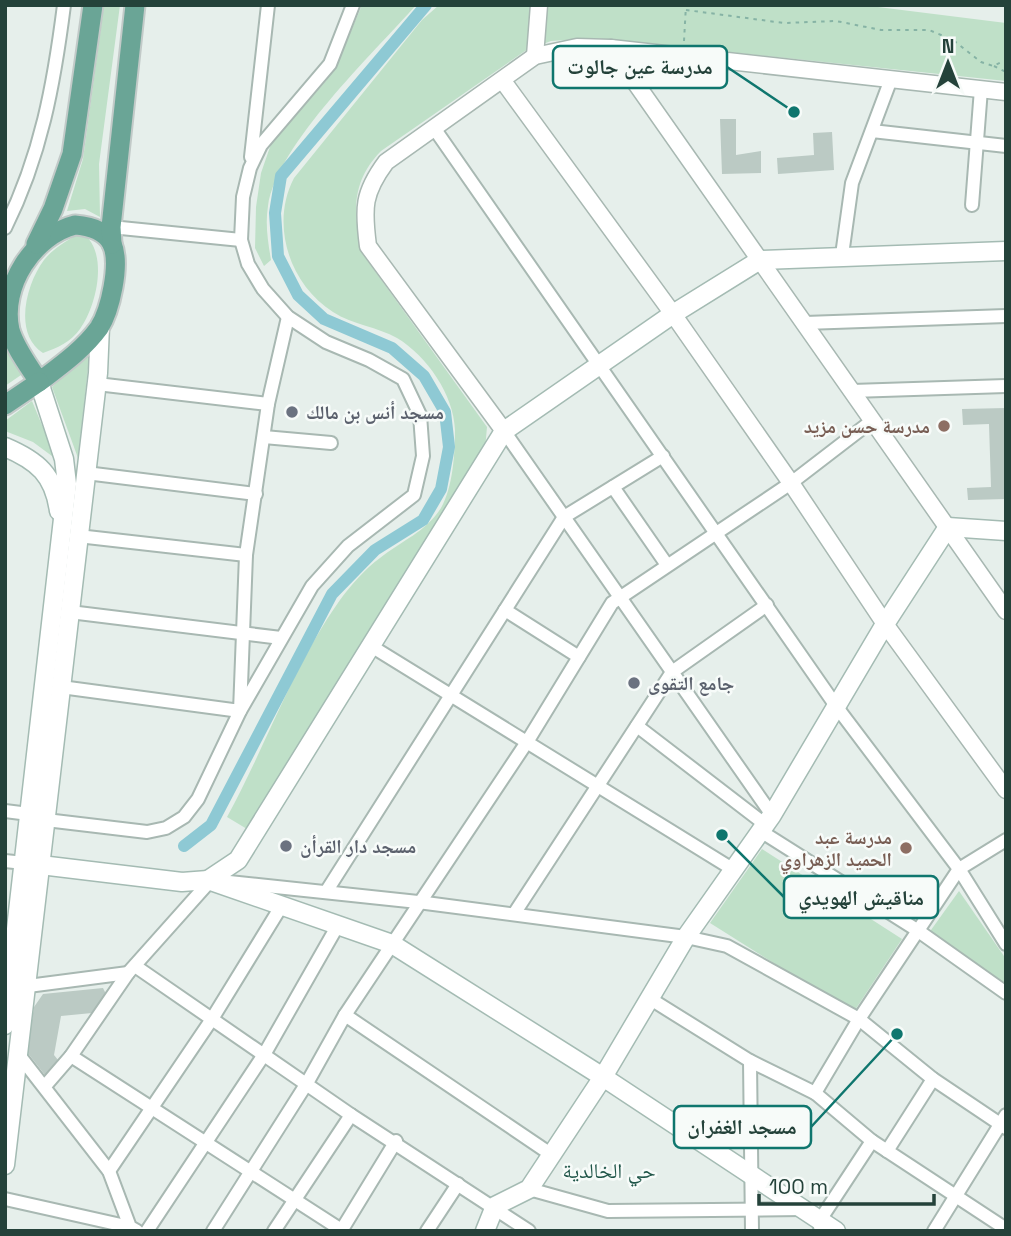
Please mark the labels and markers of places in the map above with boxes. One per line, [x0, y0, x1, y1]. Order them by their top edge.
callout: مدرسة عين جالوت [553, 46, 727, 88]
place label: مسجد أنس بن مالك [306, 400, 444, 425]
marker: مسجد أنس بن مالك [284, 404, 300, 420]
place label: مدرسة حسن مزيد [804, 414, 930, 439]
marker: مدرسة حسن مزيد [936, 418, 952, 434]
place label: جامع التقوى [648, 671, 734, 696]
marker: جامع التقوى [626, 675, 642, 691]
place label: مدرسة عبد الحميد الزهراوي [780, 825, 892, 875]
place label: مسجد دار القرأن [300, 834, 416, 859]
marker: مسجد دار القرأن [278, 838, 294, 854]
marker: مدرسة عبد الحميد الزهراوي [898, 840, 914, 856]
callout: مناقيش الهويدي [784, 876, 938, 918]
callout: مسجد الغفران [674, 1106, 811, 1148]

